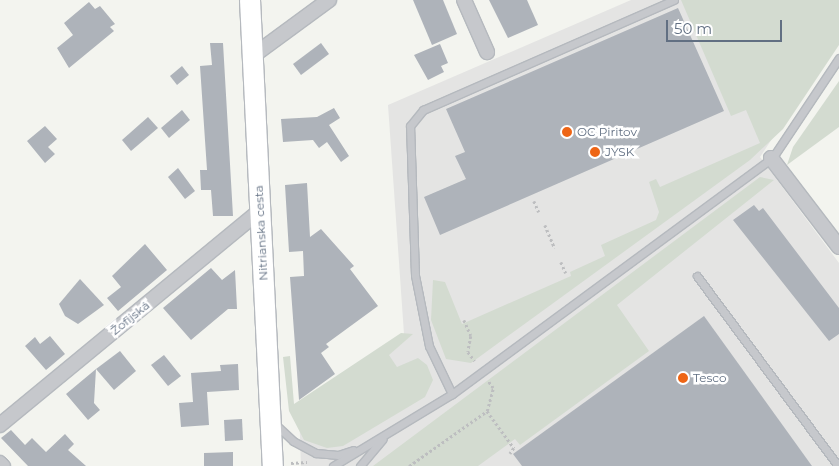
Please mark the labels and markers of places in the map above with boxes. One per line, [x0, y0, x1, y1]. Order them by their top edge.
place label: OC Piritov [577, 125, 637, 139]
marker: OC Piritov [561, 126, 573, 138]
place label: JYSK [605, 145, 634, 159]
marker: JYSK [589, 146, 601, 158]
place label: Tesco [693, 371, 727, 385]
marker: Tesco [677, 372, 689, 384]

